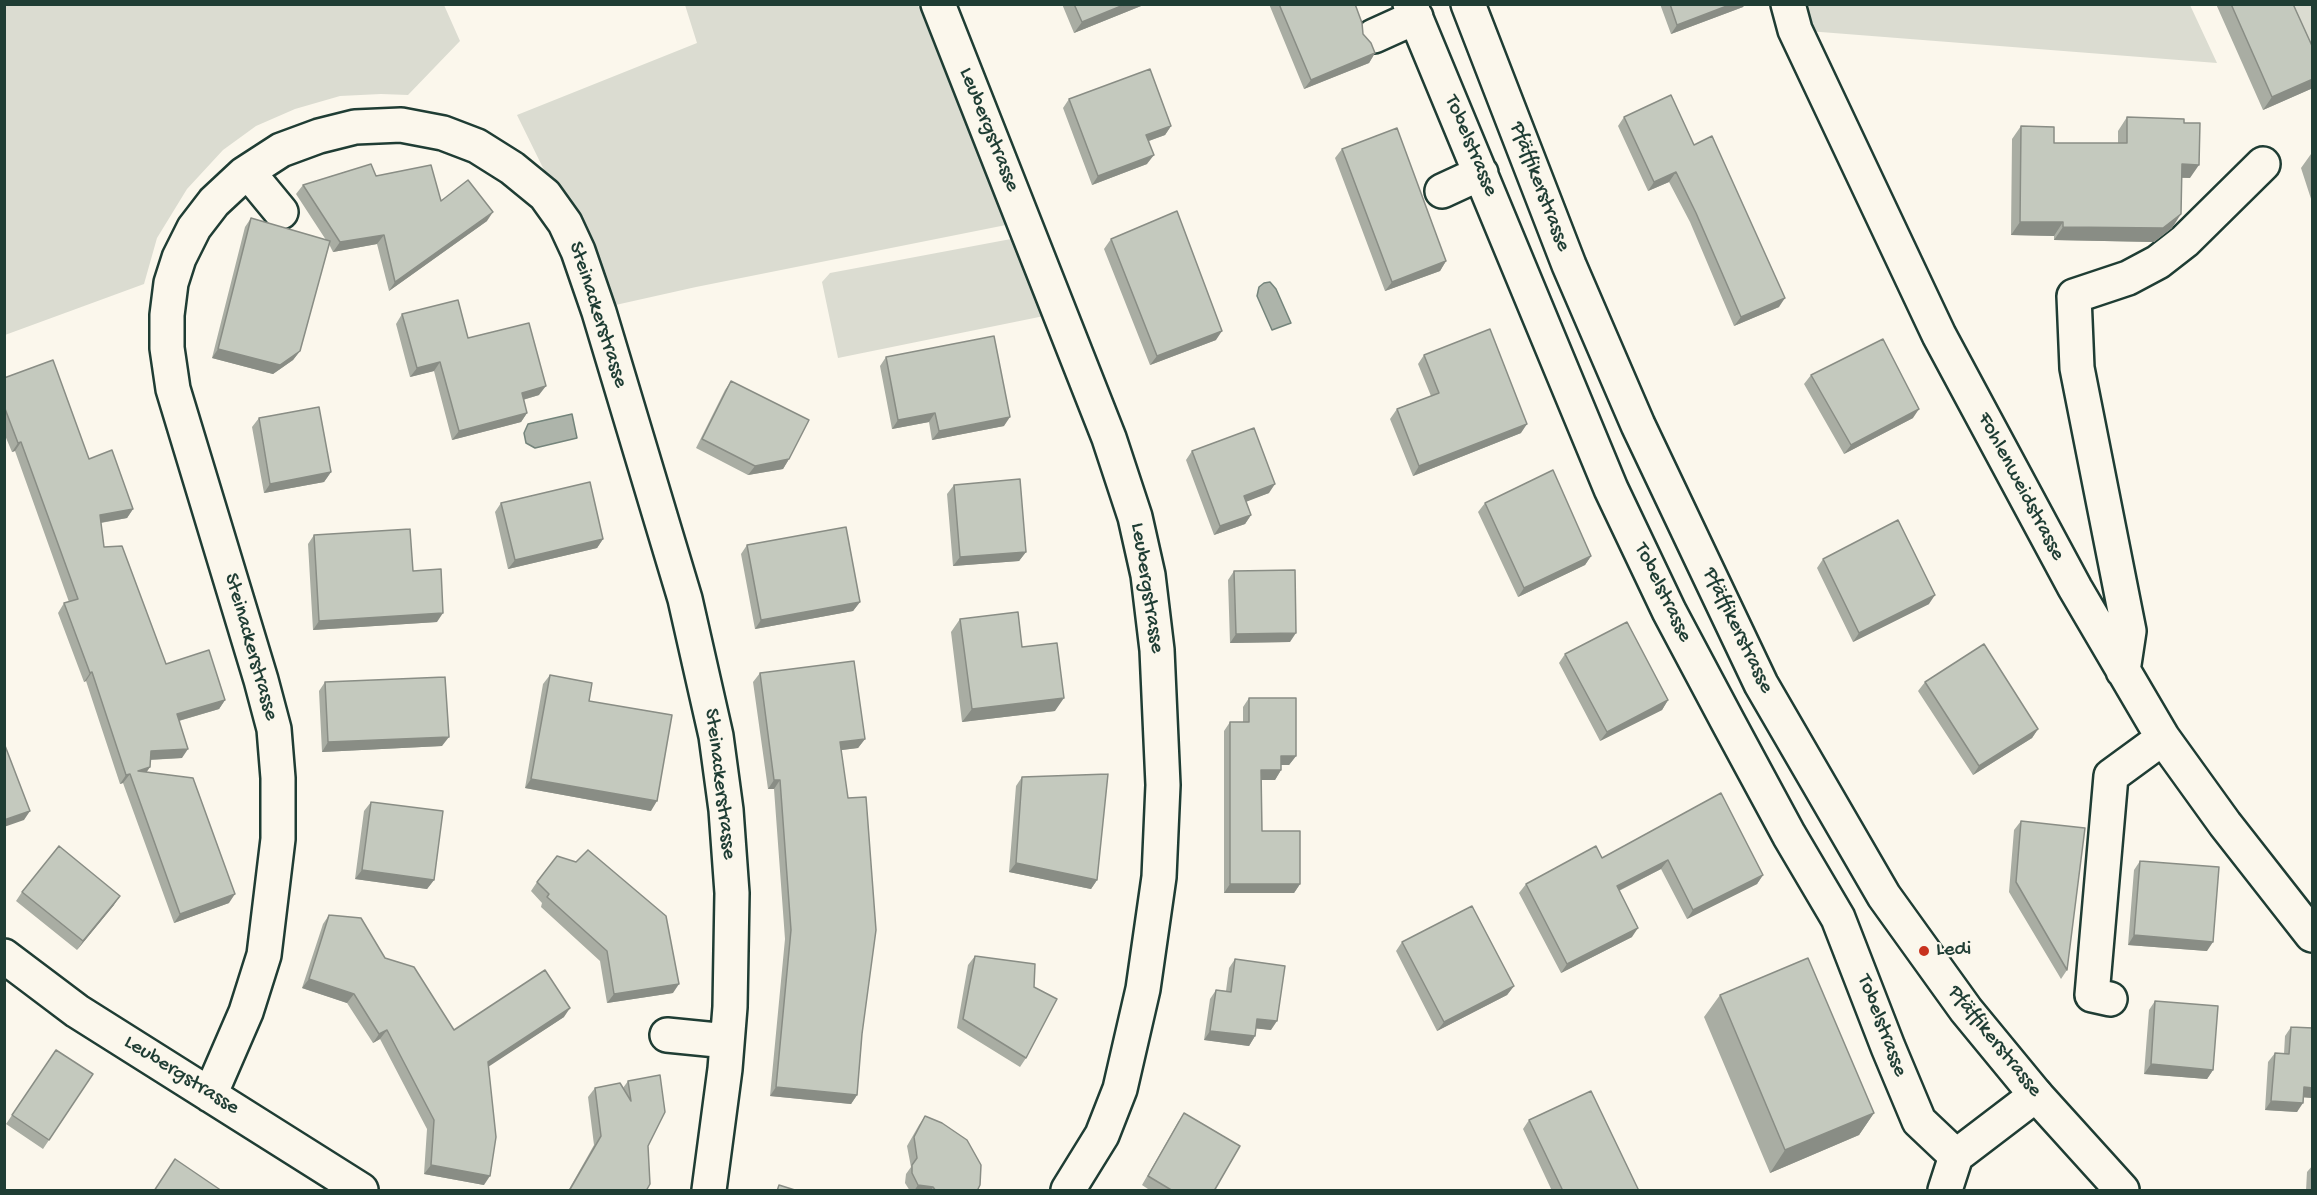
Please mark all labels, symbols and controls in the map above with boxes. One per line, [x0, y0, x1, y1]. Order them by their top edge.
street label: Leubergstrasse [952, 64, 1024, 196]
street label: Tobelstrasse [1437, 92, 1503, 200]
street label: Pfäffikerstrasse [1503, 119, 1575, 255]
street label: Steinackerstrasse [562, 239, 632, 391]
street label: Fohlenweidstrasse [1970, 409, 2070, 565]
street label: Leubergstrasse [1123, 521, 1169, 655]
street label: Tobelstrasse [1627, 539, 1697, 647]
street label: Pfäffikerstrasse [1696, 564, 1778, 698]
street label: Steinackerstrasse [217, 571, 283, 723]
street label: Steinackerstrasse [697, 707, 741, 861]
place label: Ledi [1936, 938, 1971, 964]
marker: Ledi [1917, 944, 1931, 958]
street label: Tobelstrasse [1850, 971, 1912, 1081]
street label: Pfäffikerstrasse [1941, 981, 2047, 1103]
street label: Leubergstrasse [119, 1031, 243, 1121]

